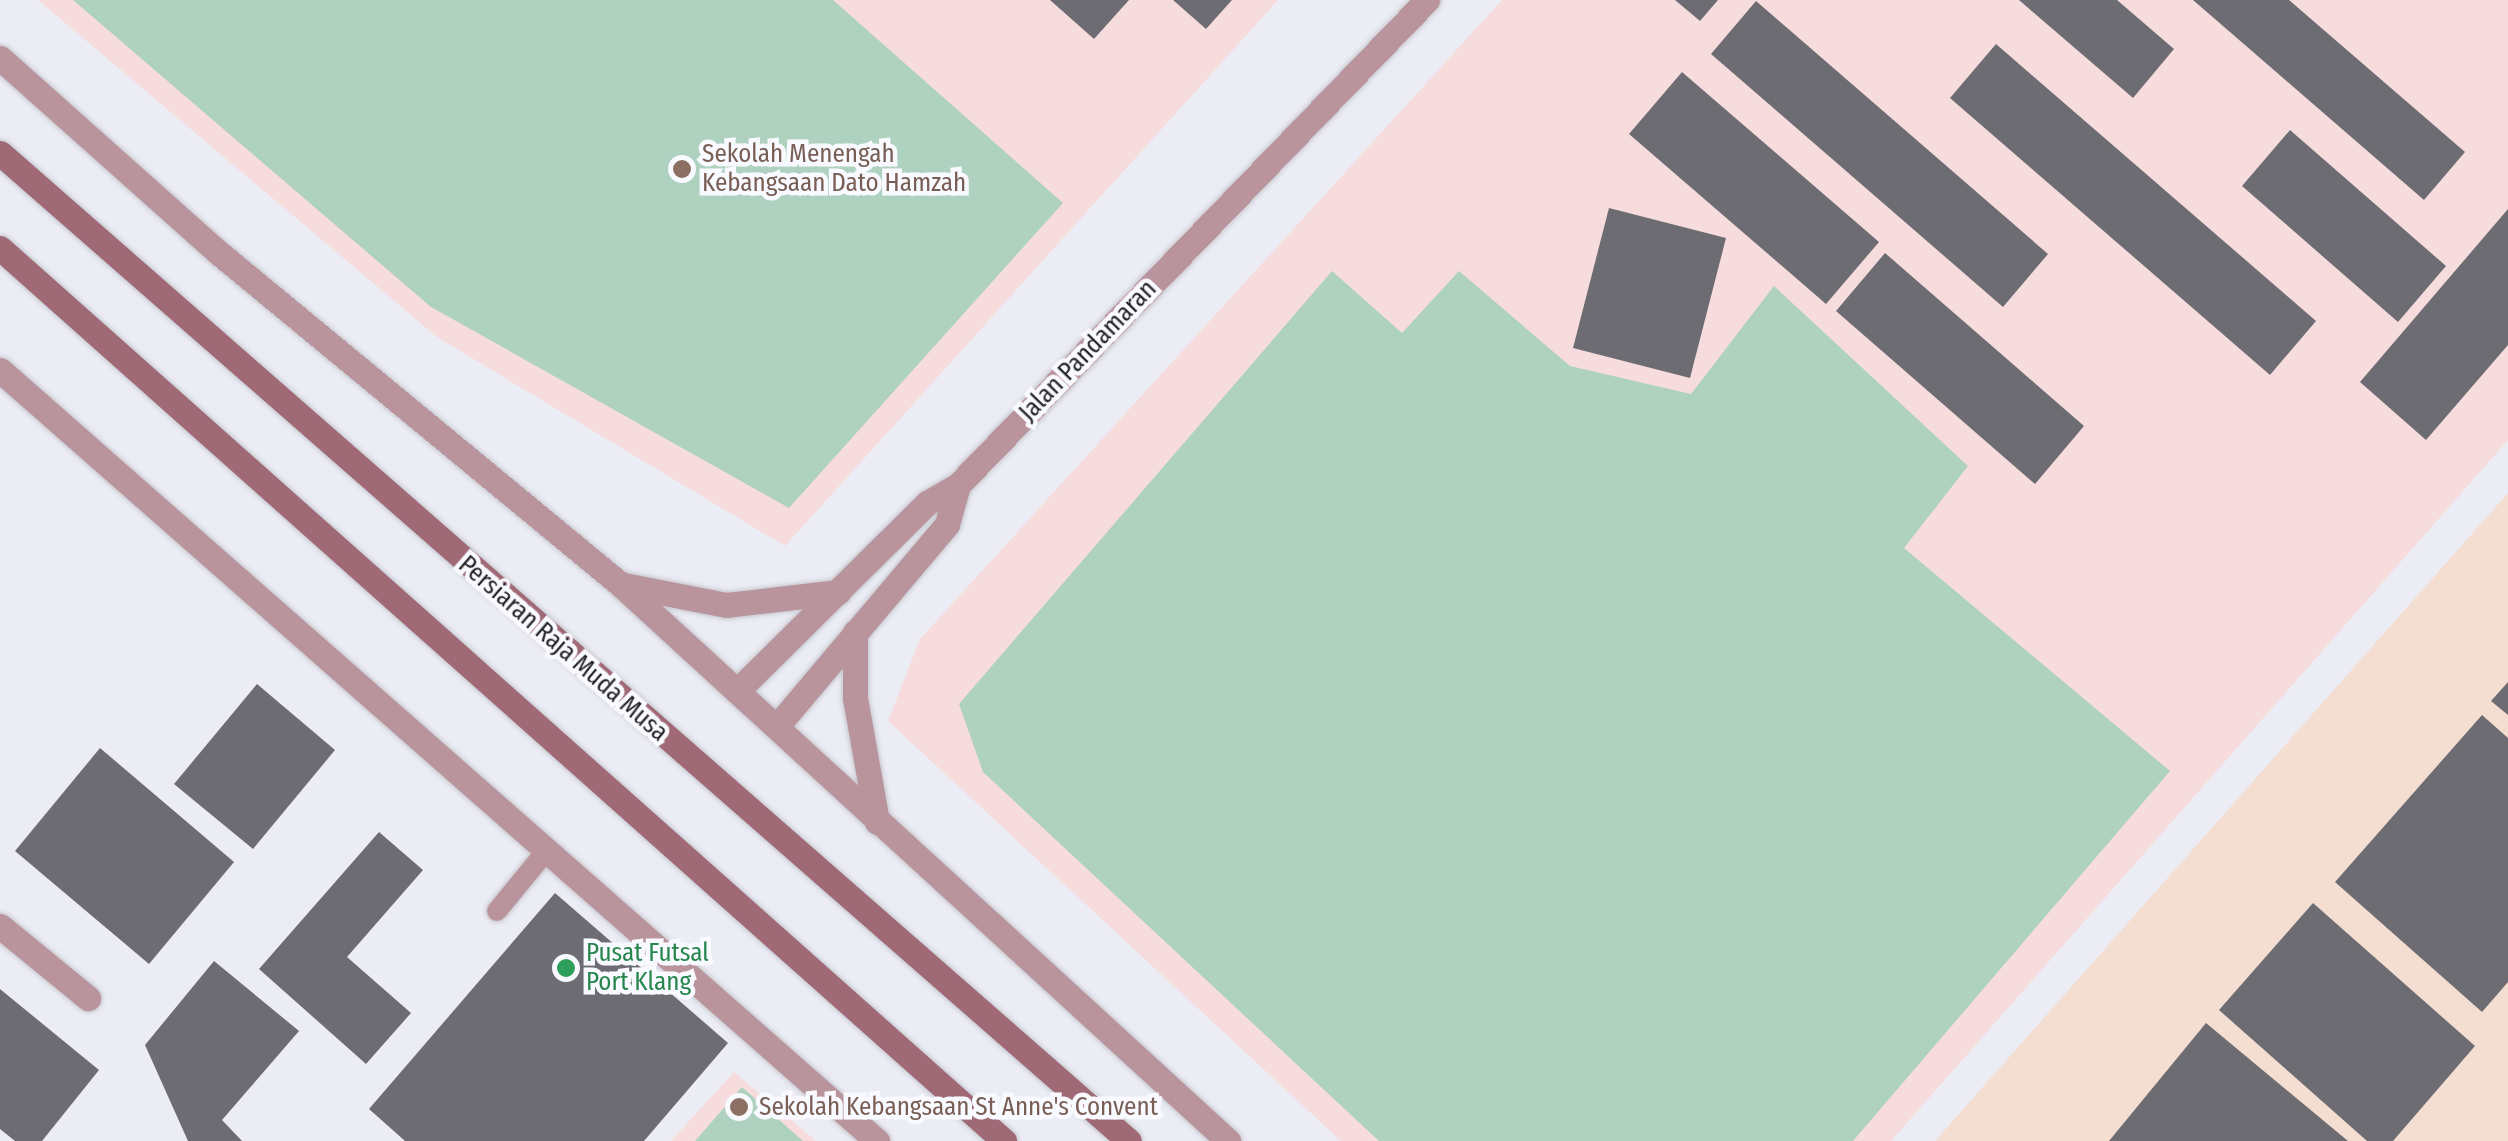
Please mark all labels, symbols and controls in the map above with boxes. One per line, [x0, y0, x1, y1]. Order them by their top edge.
place label: Sekolah Menengah Kebangsaan Dato Hamzah [702, 140, 966, 199]
marker: Sekolah Menengah Kebangsaan Dato Hamzah [671, 158, 693, 180]
street label: Jalan Pandamaran [1013, 274, 1163, 428]
street label: Persiaran Raja Muda Musa [452, 550, 674, 748]
place label: Pusat Futsal Port Klang [586, 939, 709, 998]
marker: Pusat Futsal Port Klang [555, 957, 577, 979]
place label: Sekolah Kebangsaan St Anne's Convent [759, 1092, 1158, 1122]
marker: Sekolah Kebangsaan St Anne's Convent [728, 1096, 750, 1118]

